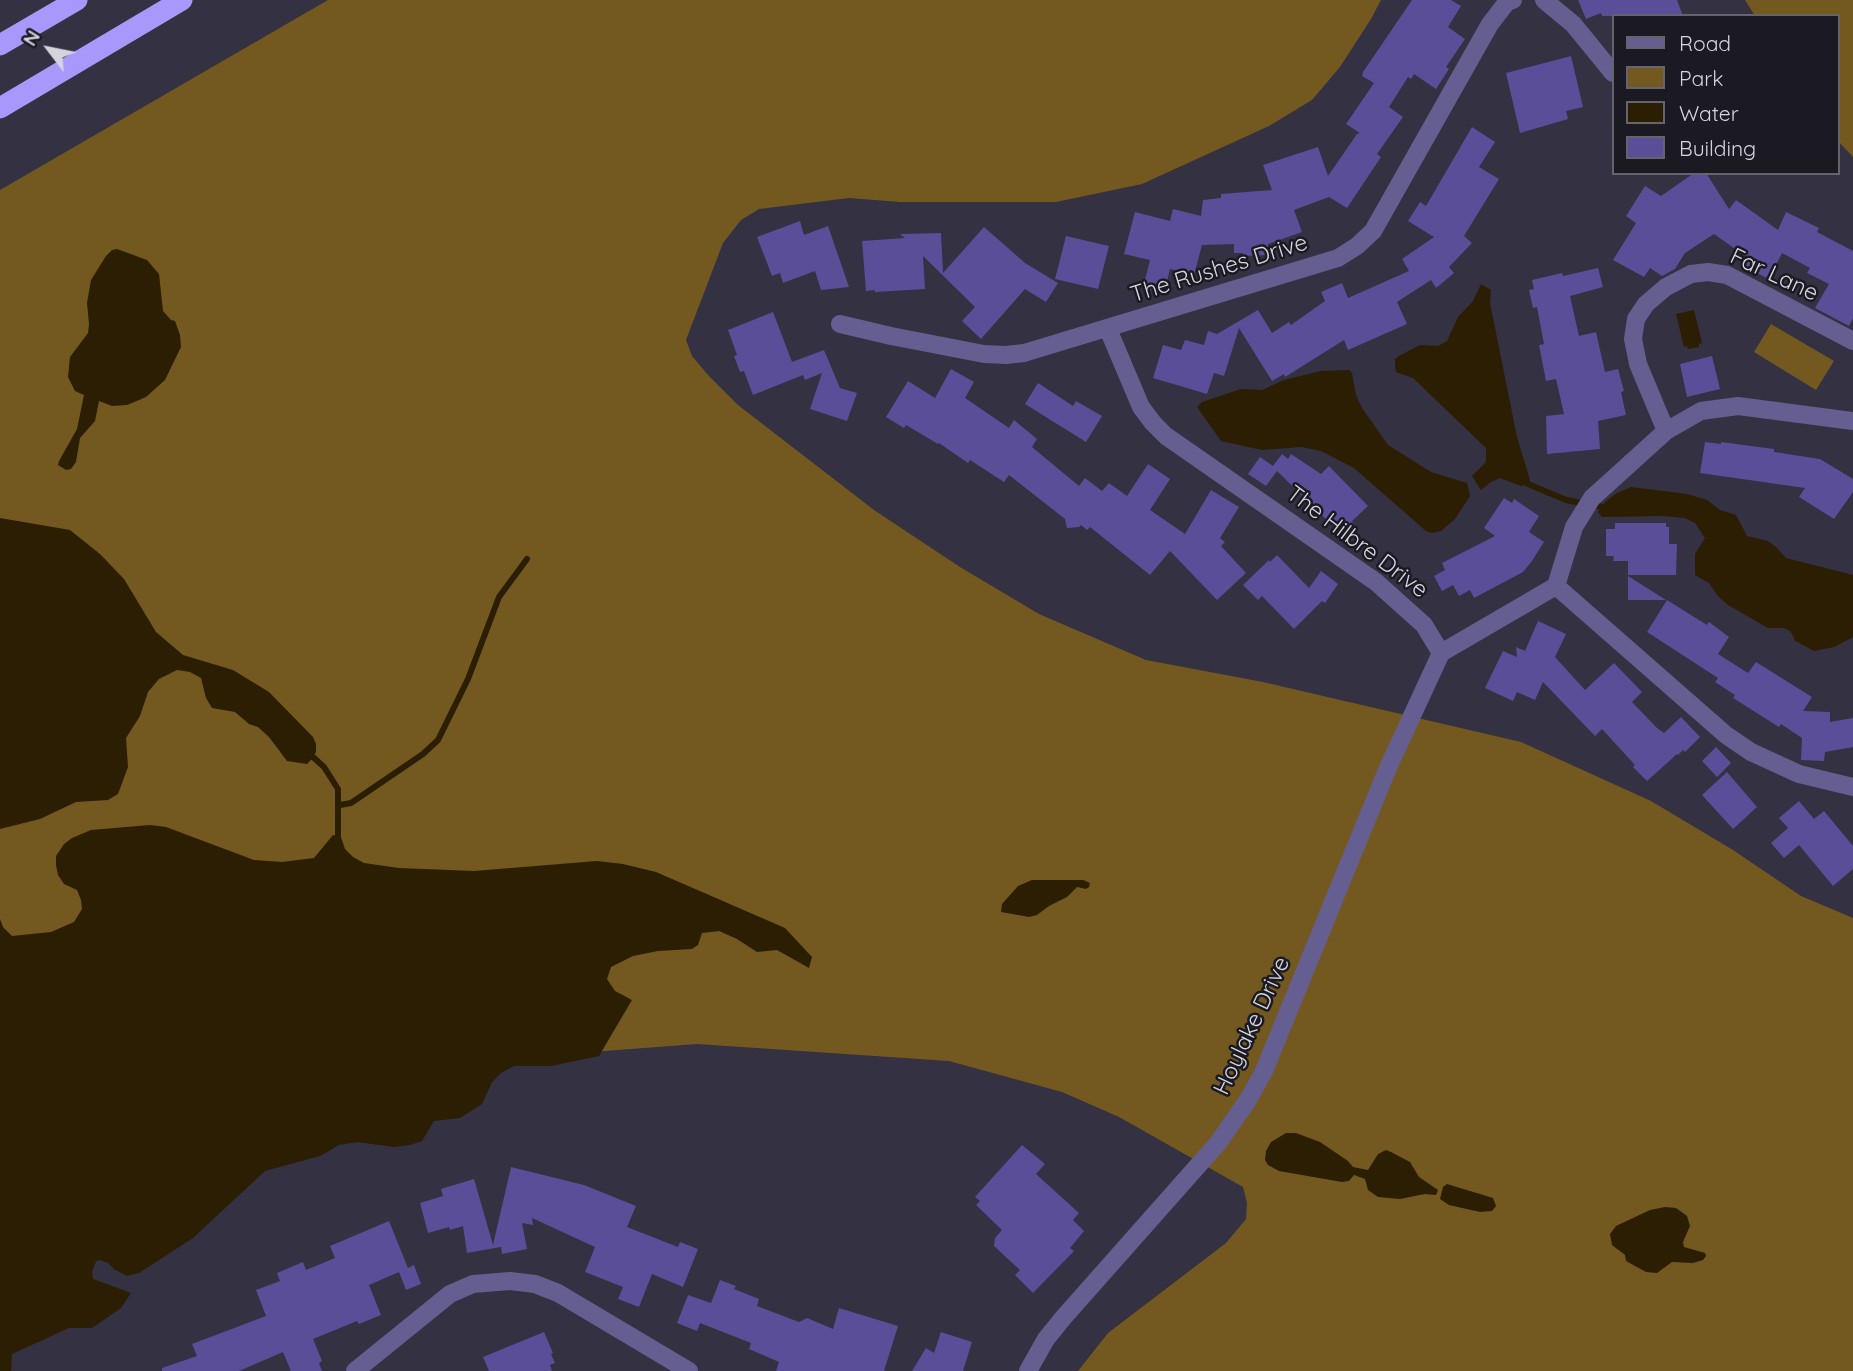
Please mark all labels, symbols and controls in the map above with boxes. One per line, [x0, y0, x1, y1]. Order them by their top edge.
north arrow [14, 14, 84, 84]
legend [1612, 14, 1839, 175]
text: N [17, 26, 45, 50]
text: Road [1679, 30, 1731, 56]
text: Park [1679, 65, 1723, 91]
text: Water [1679, 100, 1739, 126]
text: Building [1679, 135, 1756, 161]
street label: The Rushes Drive [1127, 229, 1311, 309]
street label: Far Lane [1726, 243, 1822, 307]
street label: The Hilbre Drive [1281, 480, 1433, 604]
street label: Hoylake Drive [1208, 953, 1296, 1099]

